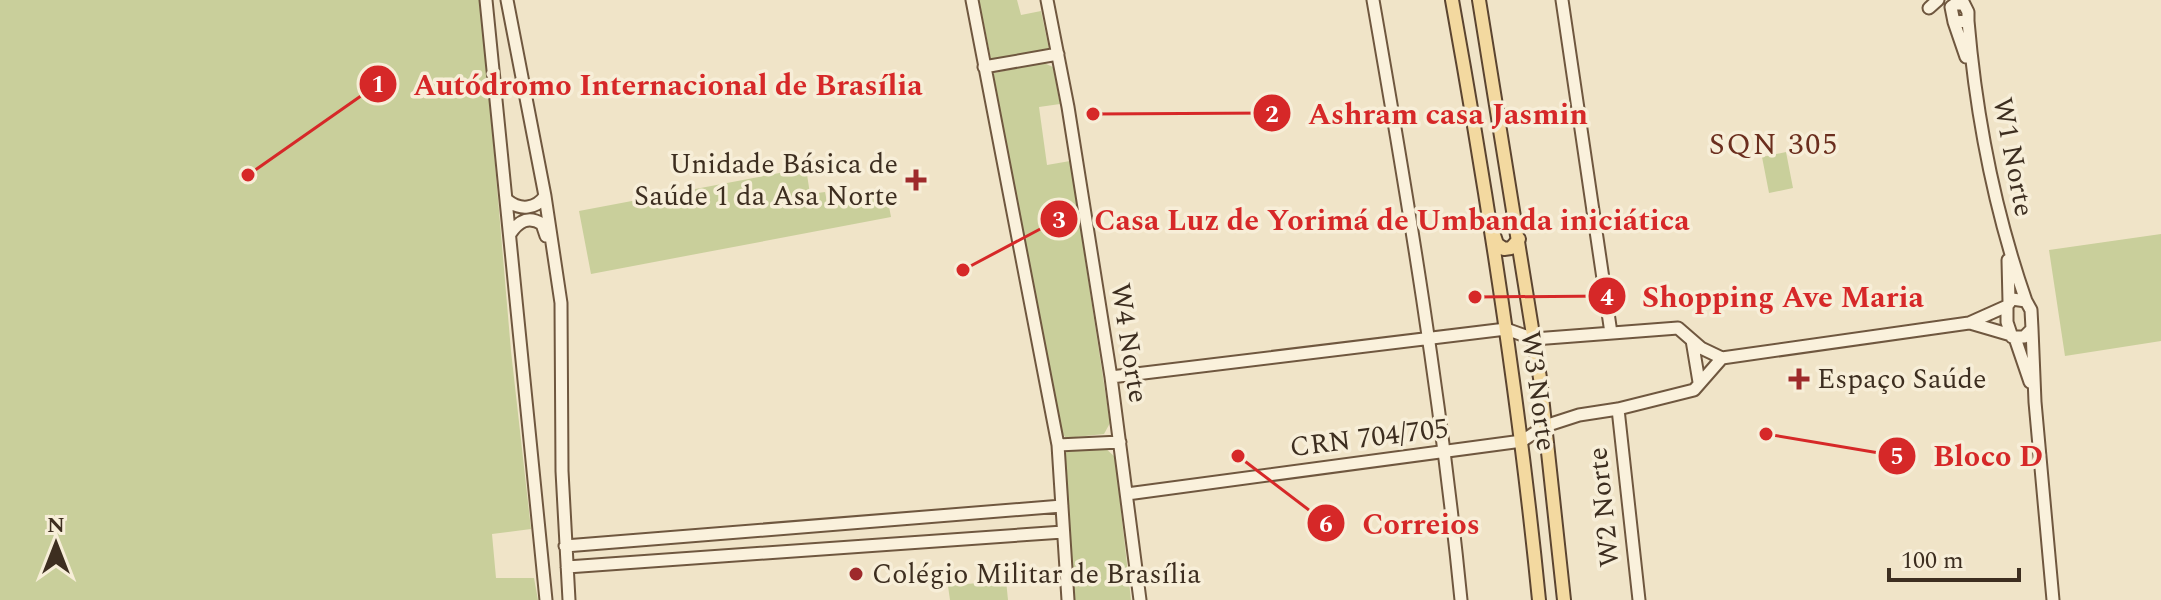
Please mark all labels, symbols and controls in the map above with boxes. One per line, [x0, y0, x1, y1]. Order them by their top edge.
callout: Autódromo Internacional de Brasília [358, 57, 939, 111]
text: Autódromo Internacional de Brasília [413, 63, 923, 109]
text: 1 [371, 67, 385, 103]
callout: Ashram casa Jasmin [1252, 86, 1604, 140]
text: Ashram casa Jasmin [1308, 92, 1588, 138]
street label: W1 Norte [1980, 94, 2046, 220]
text: 2 [1265, 97, 1279, 133]
district label: SQN 305 [1709, 122, 1839, 168]
place label: Unidade Básica de Saúde 1 da Asa Norte [634, 143, 898, 218]
marker: Unidade Básica de Saúde 1 da Asa Norte [905, 169, 927, 191]
callout: Casa Luz de Yorimá de Umbanda iniciática [1039, 192, 1706, 246]
text: Casa Luz de Yorimá de Umbanda iniciática [1094, 198, 1690, 244]
text: 3 [1052, 203, 1066, 239]
callout: Shopping Ave Maria [1587, 269, 1940, 323]
text: Shopping Ave Maria [1642, 275, 1924, 321]
street label: W4 Norte [1098, 280, 1160, 406]
text: 4 [1600, 280, 1614, 316]
street label: W3 Norte [1508, 328, 1568, 454]
place label: Espaço Saúde [1817, 358, 1987, 401]
marker: Espaço Saúde [1788, 368, 1810, 390]
street label: CRN 704/705 [1287, 407, 1451, 469]
callout: Bloco D [1877, 429, 2059, 483]
text: Bloco D [1933, 434, 2043, 480]
text: 5 [1890, 439, 1904, 475]
street label: W2 Norte [1576, 445, 1632, 569]
callout: Correios [1306, 496, 1496, 550]
text: Correios [1362, 502, 1480, 548]
north arrow [16, 504, 96, 584]
text: 6 [1319, 507, 1333, 543]
text: N [47, 509, 65, 542]
scale bar [1889, 532, 2019, 582]
text: 100 m [1901, 543, 1964, 579]
place label: Colégio Militar de Brasília [872, 553, 1201, 596]
marker: Colégio Militar de Brasília [847, 565, 865, 583]

